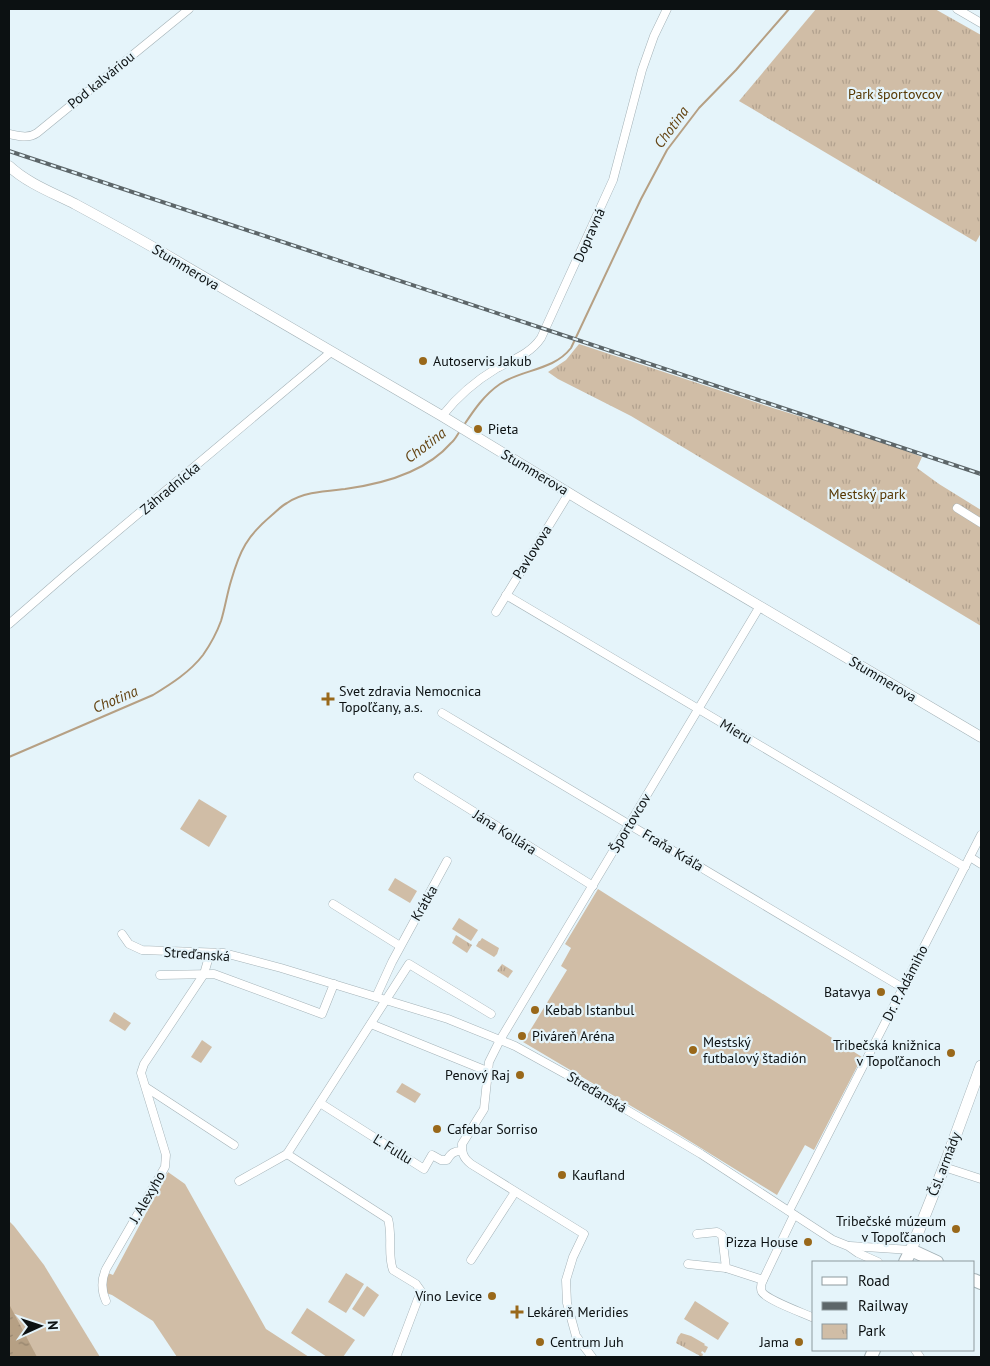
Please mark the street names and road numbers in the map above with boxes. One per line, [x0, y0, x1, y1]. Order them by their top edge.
street label: Pod kalváriou [64, 47, 138, 113]
street label: Dopravná [569, 205, 609, 265]
street label: Stummerova [149, 240, 223, 294]
street label: Stummerova [498, 445, 572, 499]
street label: Záhradnícka [136, 458, 204, 518]
street label: Pavlovova [508, 522, 556, 582]
street label: Stummerova [846, 652, 920, 706]
street label: Mieru [717, 714, 755, 748]
street label: Športovcov [605, 790, 655, 856]
street label: Jána Kollára [469, 805, 540, 859]
street label: Fraňa Kráľa [639, 825, 707, 875]
street label: Krátka [407, 882, 441, 924]
street label: Dr. P. Adámiho [878, 942, 932, 1024]
street label: Streďanská [163, 943, 231, 965]
street label: Streďanská [564, 1067, 630, 1117]
street label: Čsl. armády [924, 1129, 965, 1199]
street label: Ľ. Fullu [370, 1130, 416, 1168]
street label: J. Alexyho [124, 1168, 169, 1227]

